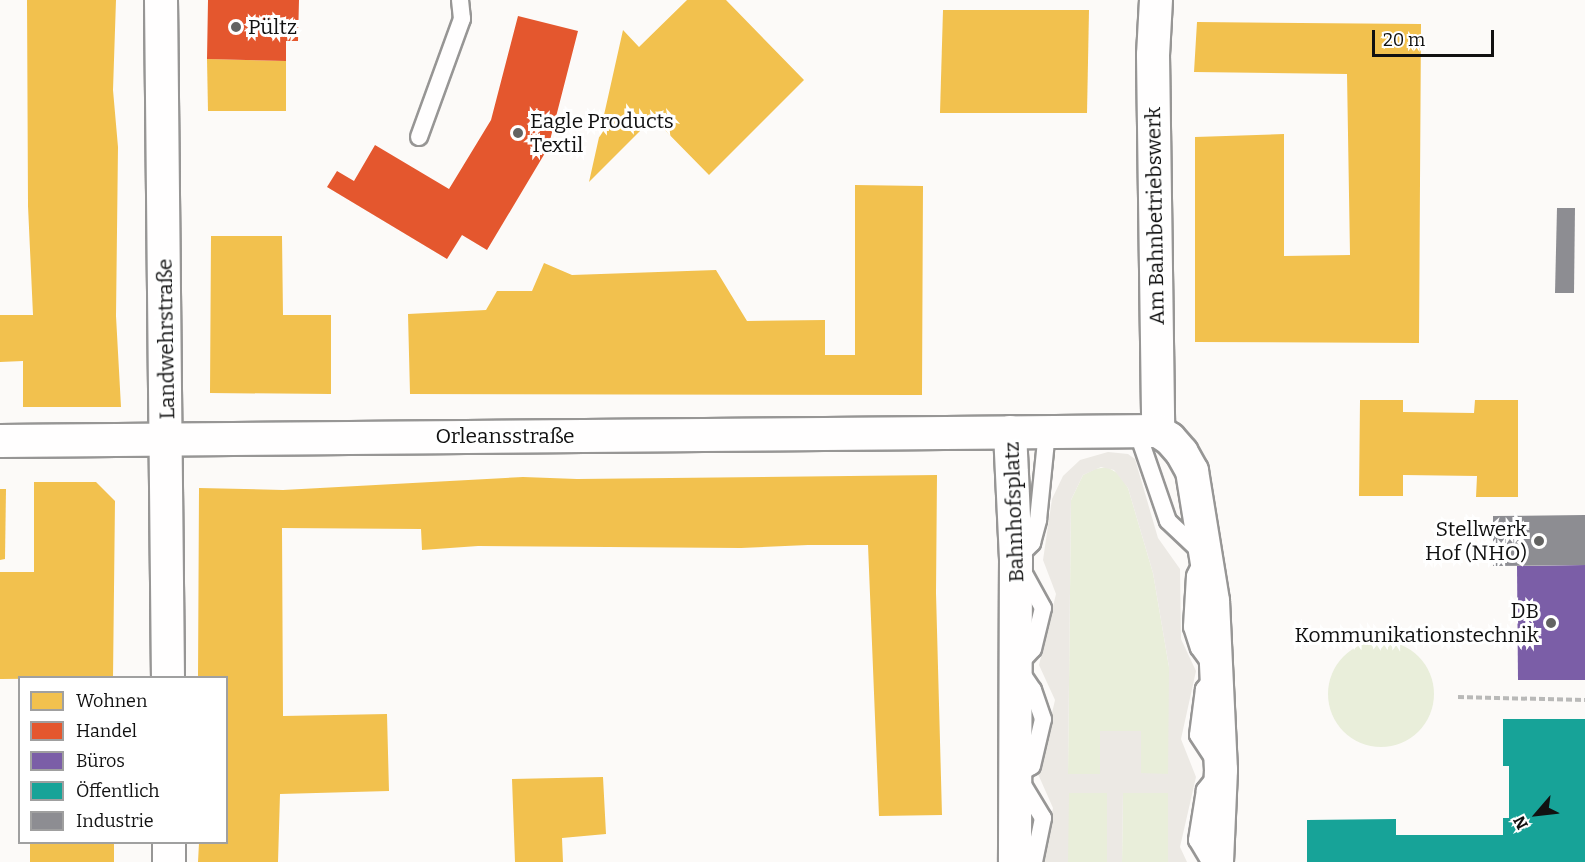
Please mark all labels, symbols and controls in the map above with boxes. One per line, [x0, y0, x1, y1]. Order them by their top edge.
place label: Pültz [248, 14, 297, 40]
scale bar [1375, 18, 1496, 56]
marker: Pültz [229, 20, 243, 34]
text: 20 m [1383, 29, 1425, 51]
street label: Am Bahnbetriebswerk [1140, 107, 1170, 325]
place label: Eagle Products Textil [530, 108, 674, 158]
marker: Eagle Products Textil [511, 126, 525, 140]
street label: Landwehrstraße [152, 258, 180, 420]
street label: Orleansstraße [435, 423, 575, 449]
street label: Bahnhofsplatz [999, 441, 1029, 583]
place label: Stellwerk Hof (NHO) [1425, 516, 1527, 566]
marker: Stellwerk Hof (NHO) [1532, 534, 1546, 548]
place label: DB Kommunikationstechnik [1295, 598, 1539, 648]
marker: DB Kommunikationstechnik [1544, 616, 1558, 630]
legend [18, 676, 228, 844]
text: Wohnen [76, 690, 147, 712]
text: Handel [76, 720, 137, 742]
text: Büros [76, 750, 125, 772]
text: Öffentlich [76, 780, 159, 802]
north arrow [1507, 784, 1567, 844]
text: Industrie [76, 810, 154, 832]
text: N [1509, 813, 1532, 833]

